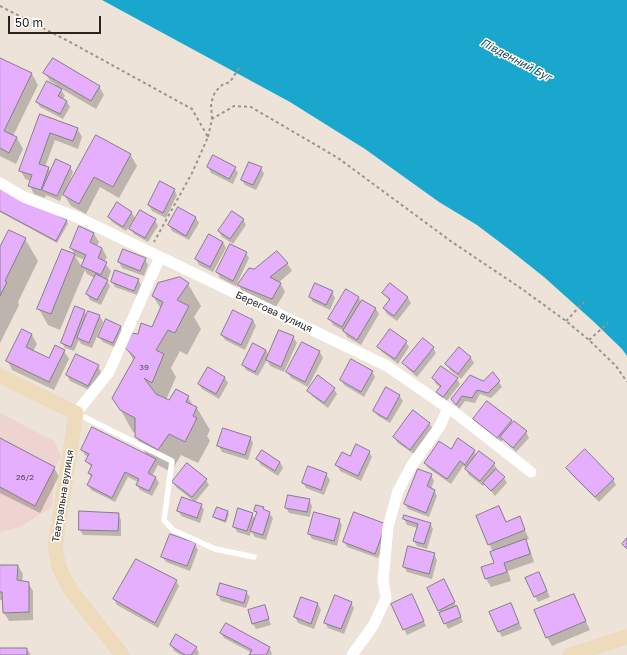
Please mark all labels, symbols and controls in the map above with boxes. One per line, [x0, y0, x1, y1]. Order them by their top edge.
scale bar [10, 8, 103, 34]
text: 50 m [15, 15, 43, 30]
water label: Південний Буг [478, 36, 554, 84]
street label: Берегова вулиця [234, 289, 314, 335]
house number: 39 [139, 362, 149, 372]
street label: Театральна вулиця [50, 449, 76, 543]
house number: 26/2 [16, 472, 34, 482]

